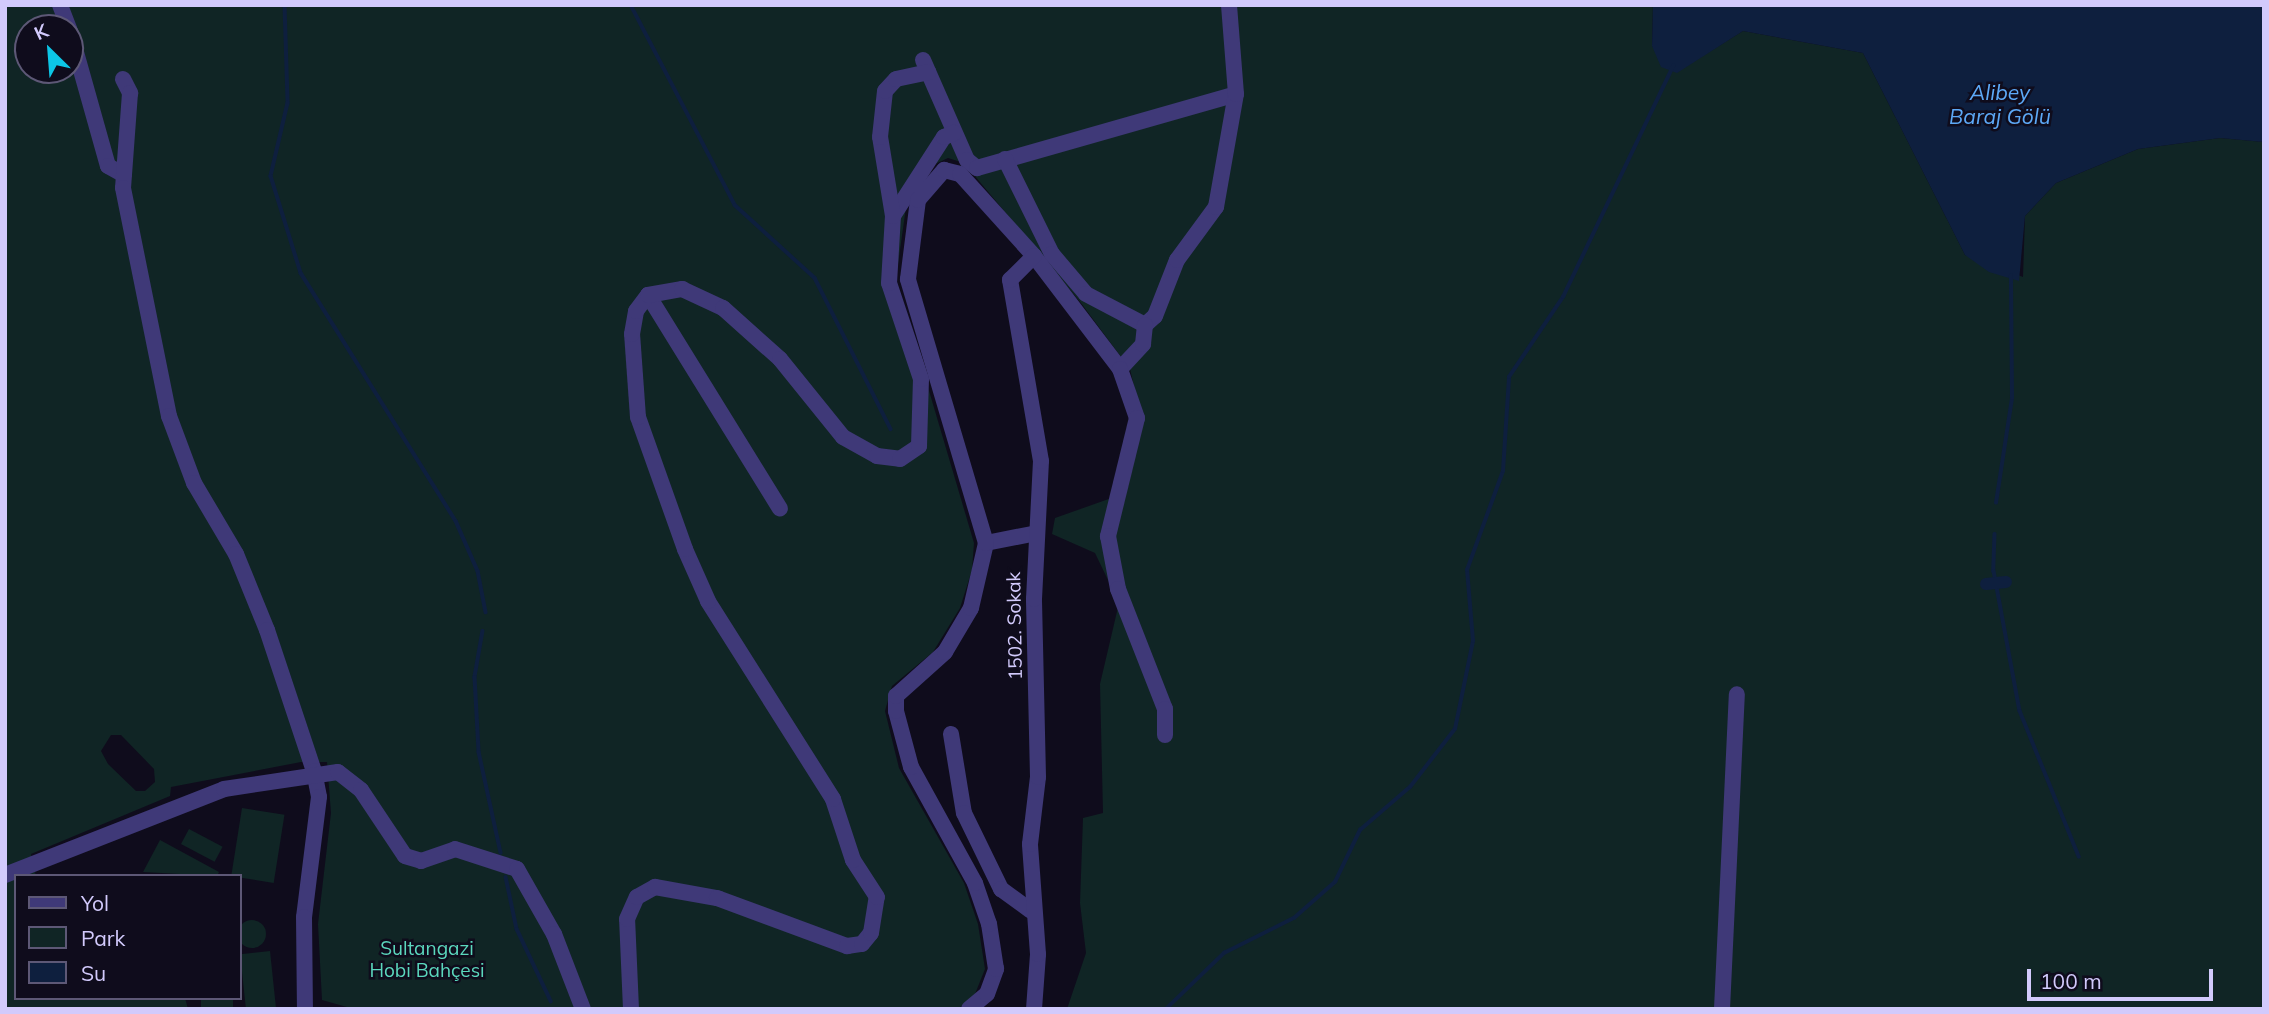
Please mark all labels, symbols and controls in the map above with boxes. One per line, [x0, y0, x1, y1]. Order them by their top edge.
north arrow [14, 14, 84, 84]
text: K [30, 18, 52, 45]
water label: Alibey Baraj Gölü [1949, 79, 2051, 129]
street label: 1502. Sokak [1003, 572, 1027, 680]
legend [14, 874, 242, 1000]
text: Yol [81, 890, 109, 916]
text: Park [81, 925, 125, 951]
park label: Sultangazi Hobi Bahçesi [369, 938, 485, 982]
scale bar [2031, 954, 2216, 998]
text: Su [81, 960, 106, 986]
text: 100 m [2040, 968, 2102, 994]

